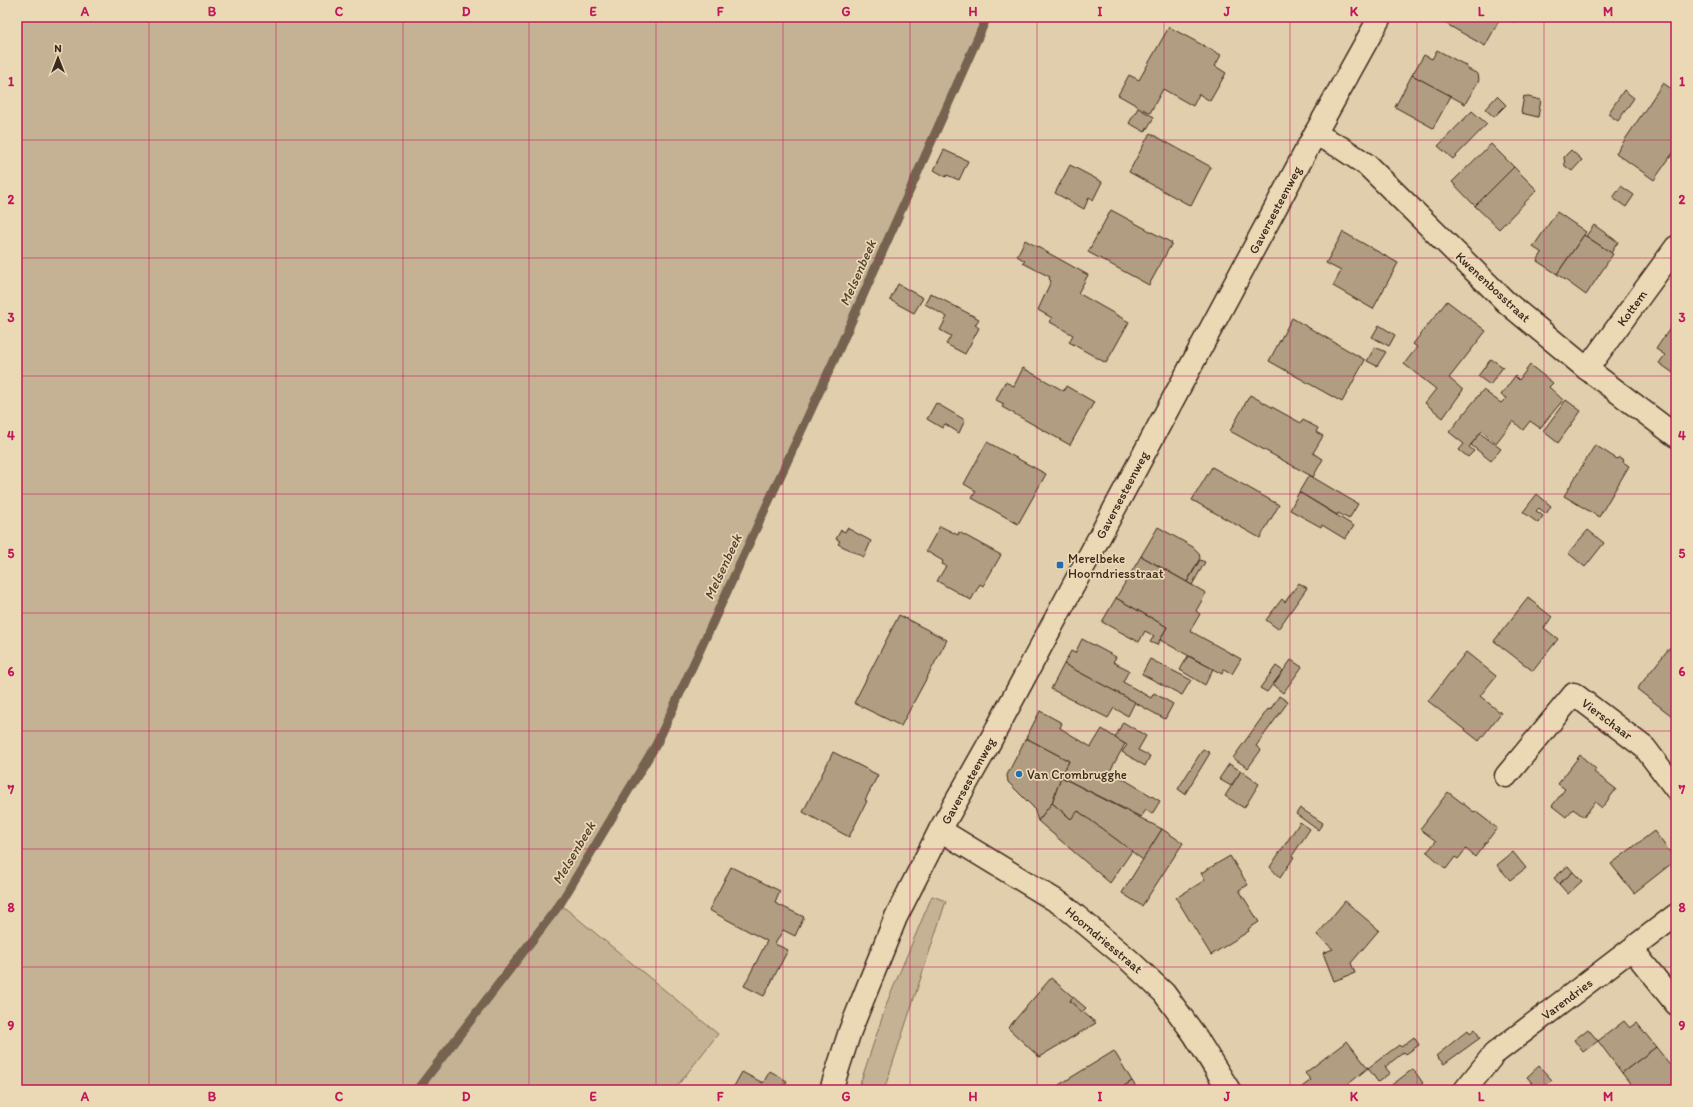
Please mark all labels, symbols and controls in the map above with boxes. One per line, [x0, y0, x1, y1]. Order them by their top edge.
text: A [80, 4, 90, 19]
text: B [208, 4, 217, 19]
text: C [335, 4, 344, 19]
text: D [462, 4, 471, 19]
text: E [589, 4, 597, 19]
text: F [717, 4, 724, 19]
text: G [842, 4, 851, 19]
text: H [969, 4, 978, 19]
text: I [1098, 4, 1103, 19]
text: J [1223, 4, 1231, 19]
text: K [1350, 4, 1359, 19]
text: L [1478, 4, 1485, 19]
text: M [1603, 4, 1613, 19]
north arrow [38, 38, 78, 78]
text: N [54, 42, 62, 55]
text: 1 [8, 74, 14, 89]
text: 1 [1679, 74, 1685, 89]
street label: Gaversesteenweg [1246, 163, 1305, 256]
text: 2 [8, 192, 15, 207]
text: 2 [1679, 192, 1686, 207]
water label: Melsenbeek [836, 237, 880, 309]
street label: Kwenenbosstraat [1453, 249, 1533, 325]
street label: Kottem [1614, 287, 1650, 329]
text: 3 [7, 310, 15, 325]
text: 3 [1678, 310, 1686, 325]
text: 4 [7, 428, 15, 443]
text: 4 [1678, 428, 1686, 443]
street label: Gaversesteenweg [1093, 448, 1152, 541]
water label: Melsenbeek [700, 531, 746, 602]
text: 5 [8, 546, 15, 561]
text: 5 [1679, 546, 1686, 561]
place label: Merelbeke Hoorndriesstraat [1068, 551, 1164, 581]
marker: Merelbeke Hoorndriesstraat [1055, 560, 1065, 570]
text: 6 [8, 664, 15, 679]
text: 6 [1679, 664, 1686, 679]
street label: Vierschaar [1579, 695, 1635, 743]
street label: Gaversesteenweg [938, 735, 998, 827]
place label: Van Crombrugghe [1027, 767, 1127, 782]
marker: Van Crombrugghe [1014, 769, 1024, 779]
text: 7 [7, 782, 15, 797]
text: 7 [1678, 782, 1686, 797]
water label: Melsenbeek [549, 818, 600, 888]
text: 8 [7, 900, 15, 915]
text: 8 [1678, 900, 1686, 915]
street label: Hoorndriesstraat [1063, 904, 1145, 977]
street label: Varendries [1539, 975, 1596, 1023]
text: 9 [8, 1018, 15, 1033]
text: 9 [1679, 1018, 1686, 1033]
text: A [80, 1089, 90, 1104]
text: B [208, 1089, 217, 1104]
text: C [335, 1089, 344, 1104]
text: D [462, 1089, 471, 1104]
text: E [589, 1089, 597, 1104]
text: F [717, 1089, 724, 1104]
text: G [842, 1089, 851, 1104]
text: H [969, 1089, 978, 1104]
text: I [1098, 1089, 1103, 1104]
text: J [1223, 1089, 1231, 1104]
text: K [1350, 1089, 1359, 1104]
text: L [1478, 1089, 1485, 1104]
text: M [1603, 1089, 1613, 1104]

